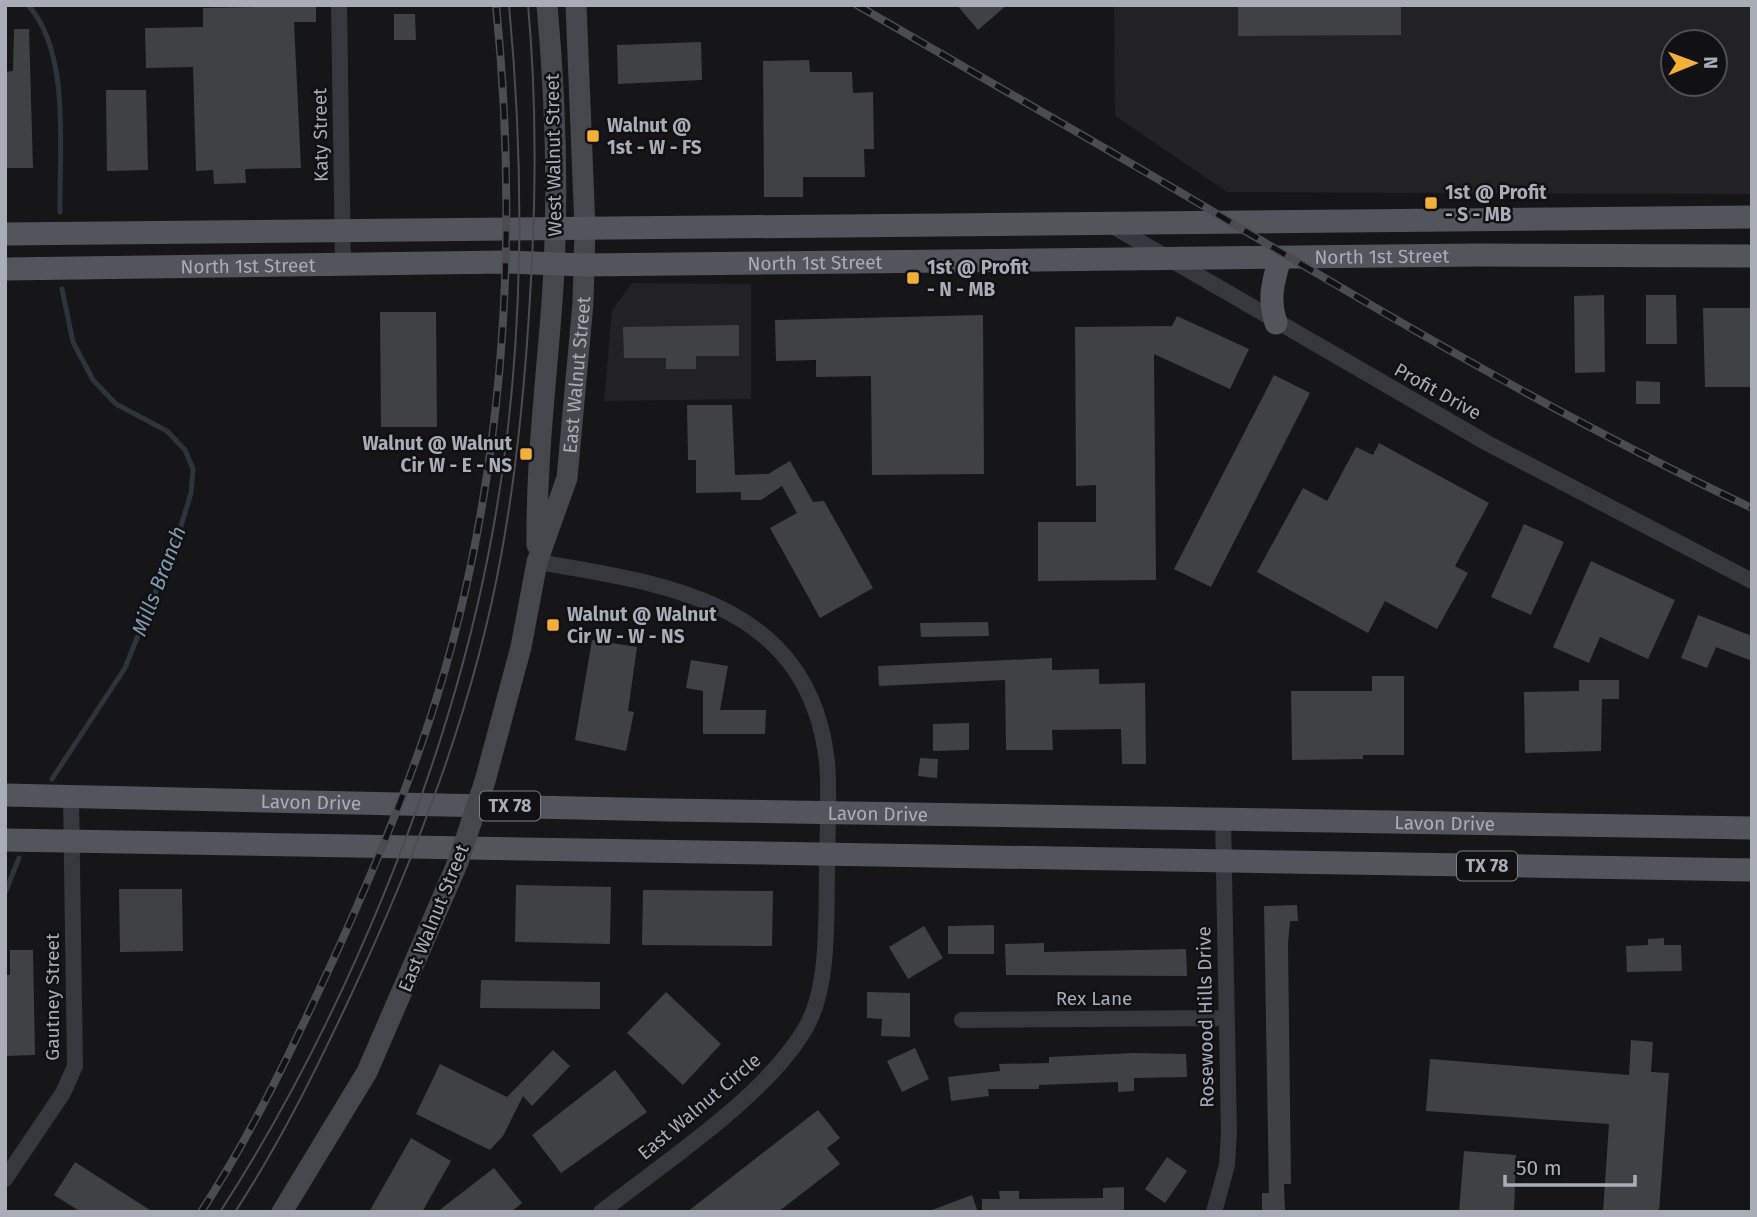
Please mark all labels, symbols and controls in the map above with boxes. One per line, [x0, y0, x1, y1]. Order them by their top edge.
north arrow [1659, 28, 1729, 98]
text: N [1699, 56, 1722, 69]
street label: West Walnut Street [541, 73, 566, 237]
street label: Katy Street [308, 88, 333, 182]
place label: Walnut @ 1st - W - FS [607, 114, 702, 159]
marker: Walnut @ 1st - W - FS [585, 128, 601, 144]
place label: 1st @ Profit - S - MB [1445, 181, 1547, 226]
marker: 1st @ Profit - S - MB [1423, 195, 1439, 211]
street label: North 1st Street [1314, 244, 1450, 269]
street label: North 1st Street [747, 251, 883, 275]
street label: North 1st Street [180, 254, 316, 279]
place label: 1st @ Profit - N - MB [927, 256, 1029, 301]
marker: 1st @ Profit - N - MB [905, 270, 921, 286]
street label: East Walnut Street [558, 296, 595, 454]
street label: Profit Drive [1390, 358, 1485, 425]
place label: Walnut @ Walnut Cir W - E - NS [363, 432, 513, 477]
marker: Walnut @ Walnut Cir W - E - NS [518, 446, 534, 462]
water label: Mills Branch [126, 522, 192, 640]
place label: Walnut @ Walnut Cir W - W - NS [567, 603, 717, 648]
marker: Walnut @ Walnut Cir W - W - NS [545, 617, 561, 633]
street label: Lavon Drive [260, 790, 361, 815]
road number: TX 78 [480, 792, 540, 820]
street label: Lavon Drive [827, 802, 928, 826]
street label: Lavon Drive [1394, 811, 1495, 836]
street label: East Walnut Street [393, 841, 474, 995]
road number: TX 78 [1457, 852, 1517, 880]
street label: Rosewood Hills Drive [1192, 926, 1219, 1108]
street label: Gautney Street [41, 933, 64, 1061]
street label: Rex Lane [1056, 987, 1132, 1010]
street label: East Walnut Circle [633, 1048, 765, 1165]
scale bar [1505, 1144, 1634, 1188]
text: 50 m [1516, 1155, 1562, 1181]

